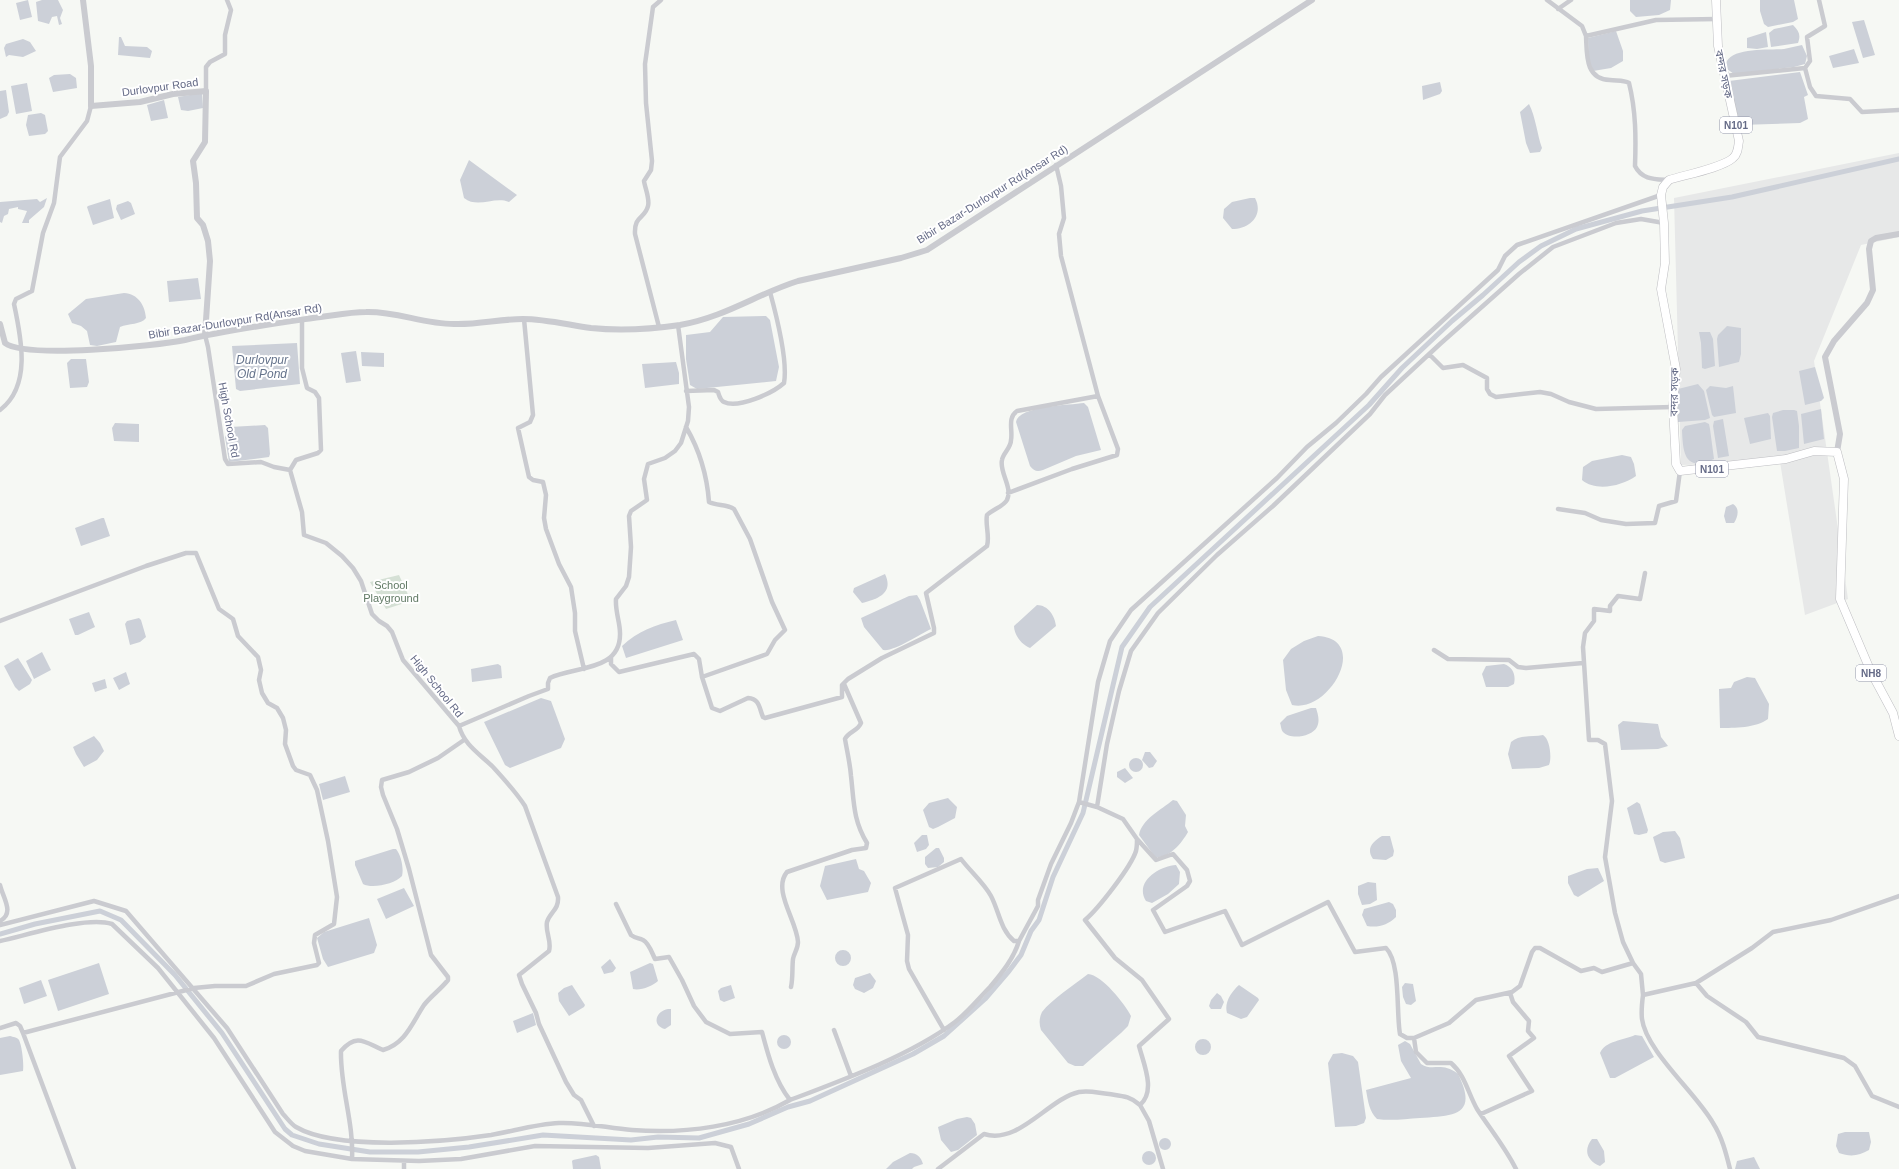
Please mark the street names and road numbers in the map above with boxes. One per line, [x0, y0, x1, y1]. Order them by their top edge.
street label: বন্দর সড়ক [1713, 48, 1735, 99]
street label: Durlovpur Road [121, 76, 199, 98]
road number: N101 [1720, 117, 1752, 133]
street label: Bibir Bazar-Durlovpur Rd(Ansar Rd) [914, 142, 1070, 246]
street label: Bibir Bazar-Durlovpur Rd(Ansar Rd) [147, 301, 323, 341]
street label: বন্দর সড়ক [1668, 367, 1680, 418]
street label: High School Rd [216, 381, 242, 459]
road number: N101 [1696, 461, 1728, 477]
street label: High School Rd [408, 653, 466, 719]
road number: NH8 [1856, 665, 1886, 681]

